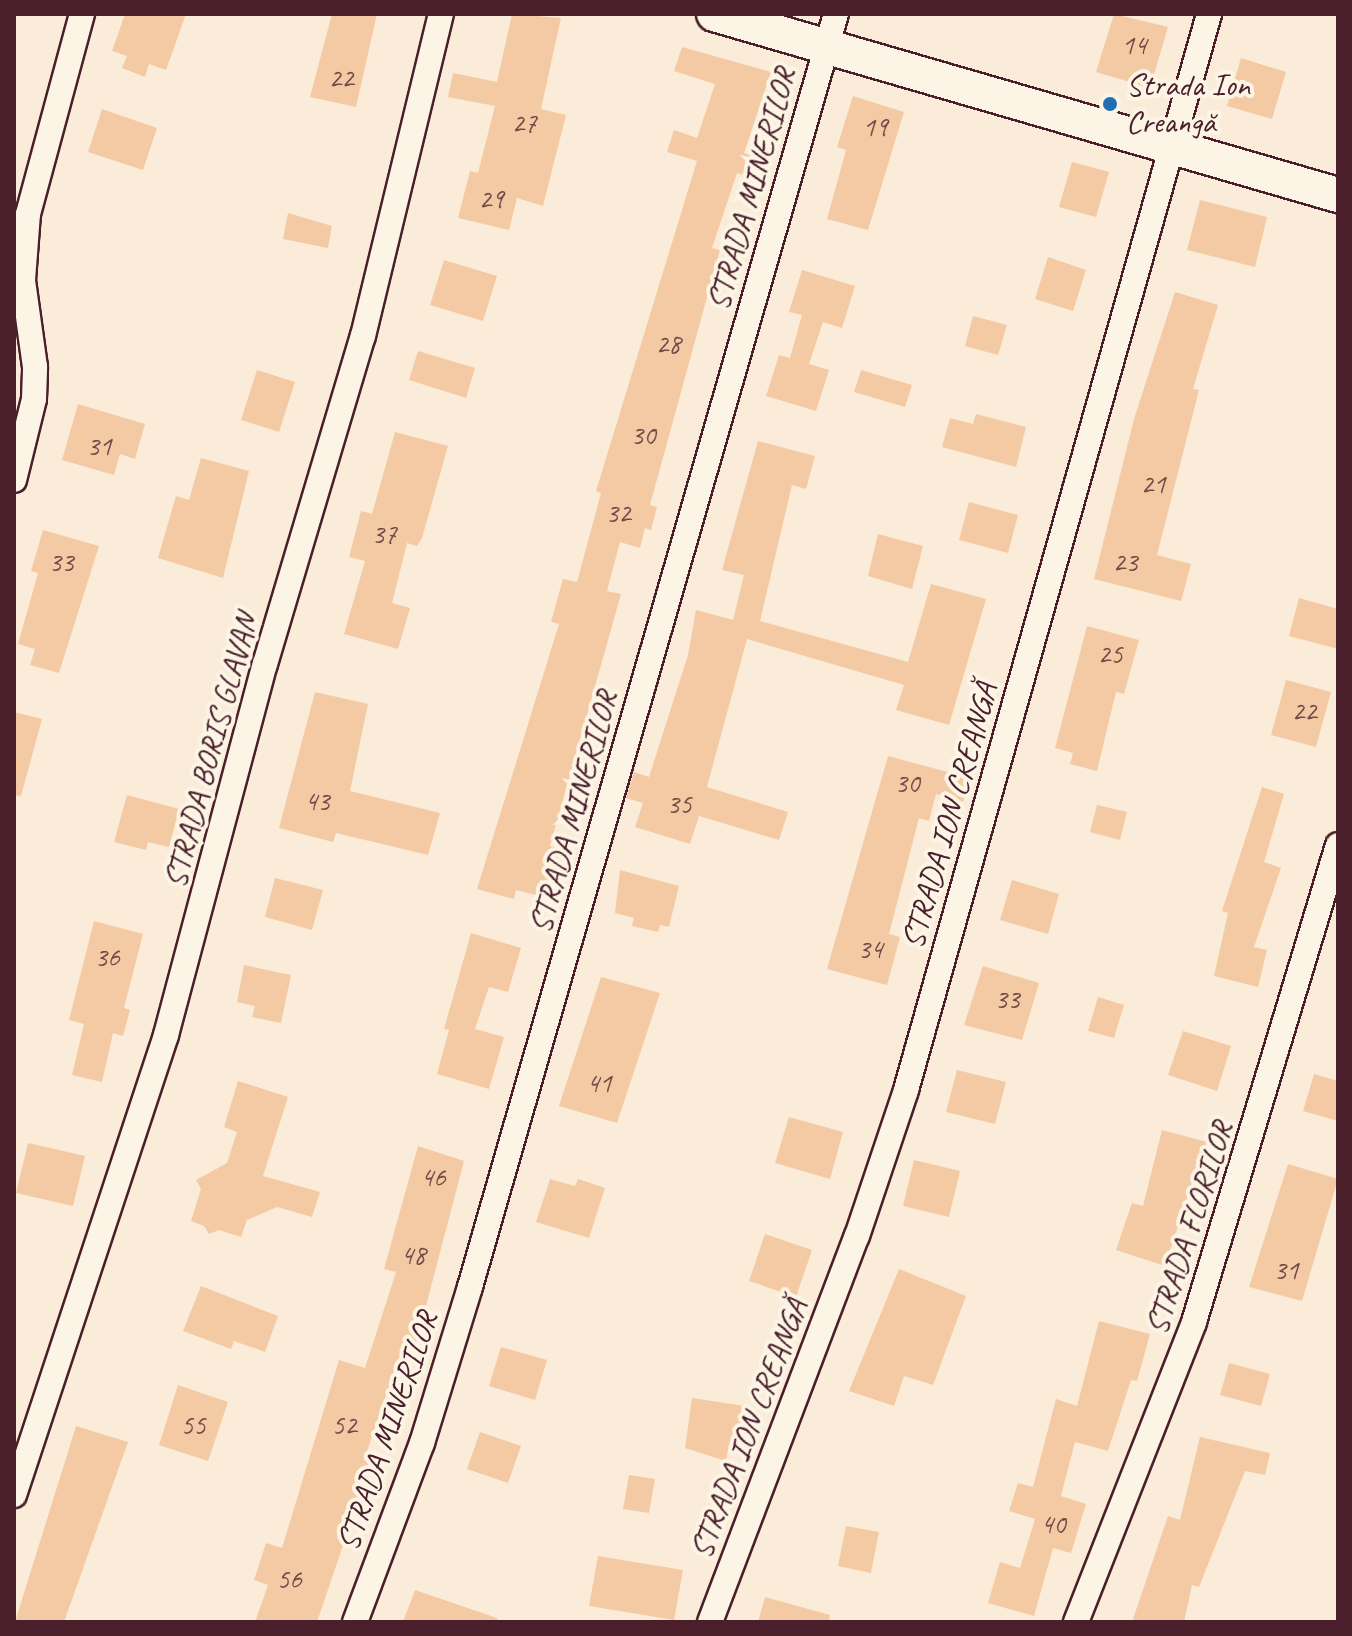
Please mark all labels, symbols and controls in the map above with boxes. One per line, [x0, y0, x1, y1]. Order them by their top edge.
house number: 14 [1121, 28, 1147, 62]
house number: 22 [328, 61, 354, 95]
street label: STRADA MINERILOR [699, 64, 805, 314]
place label: Strada Ion Creangă [1126, 67, 1250, 142]
marker: Strada Ion Creangă [1101, 95, 1119, 113]
house number: 27 [511, 106, 537, 140]
house number: 19 [862, 110, 888, 144]
house number: 29 [478, 182, 504, 216]
house number: 28 [655, 327, 681, 361]
house number: 30 [630, 418, 656, 452]
house number: 31 [86, 429, 112, 463]
house number: 21 [1140, 467, 1166, 501]
house number: 32 [605, 496, 631, 530]
house number: 37 [371, 517, 397, 551]
house number: 33 [48, 545, 74, 579]
house number: 23 [1112, 545, 1138, 579]
street label: STRADA BORIS GLAVAN [156, 609, 266, 893]
house number: 25 [1097, 637, 1123, 671]
street label: STRADA ION CREANGĂ [894, 679, 1006, 953]
street label: STRADA MINERILOR [521, 687, 627, 937]
house number: 22 [1291, 694, 1317, 728]
house number: 30 [894, 766, 920, 800]
house number: 43 [304, 784, 330, 818]
house number: 35 [666, 787, 692, 821]
house number: 34 [857, 932, 883, 966]
house number: 36 [94, 940, 120, 974]
house number: 33 [994, 982, 1020, 1016]
house number: 41 [586, 1066, 612, 1100]
street label: STRADA FLORILOR [1137, 1117, 1243, 1339]
house number: 46 [420, 1160, 446, 1194]
house number: 48 [400, 1238, 426, 1272]
house number: 31 [1273, 1253, 1299, 1287]
street label: STRADA ION CREANGĂ [682, 1295, 816, 1563]
street label: STRADA MINERILOR [329, 1307, 447, 1555]
house number: 55 [180, 1408, 206, 1442]
house number: 52 [331, 1408, 357, 1442]
house number: 40 [1040, 1507, 1066, 1541]
house number: 56 [276, 1562, 302, 1596]

